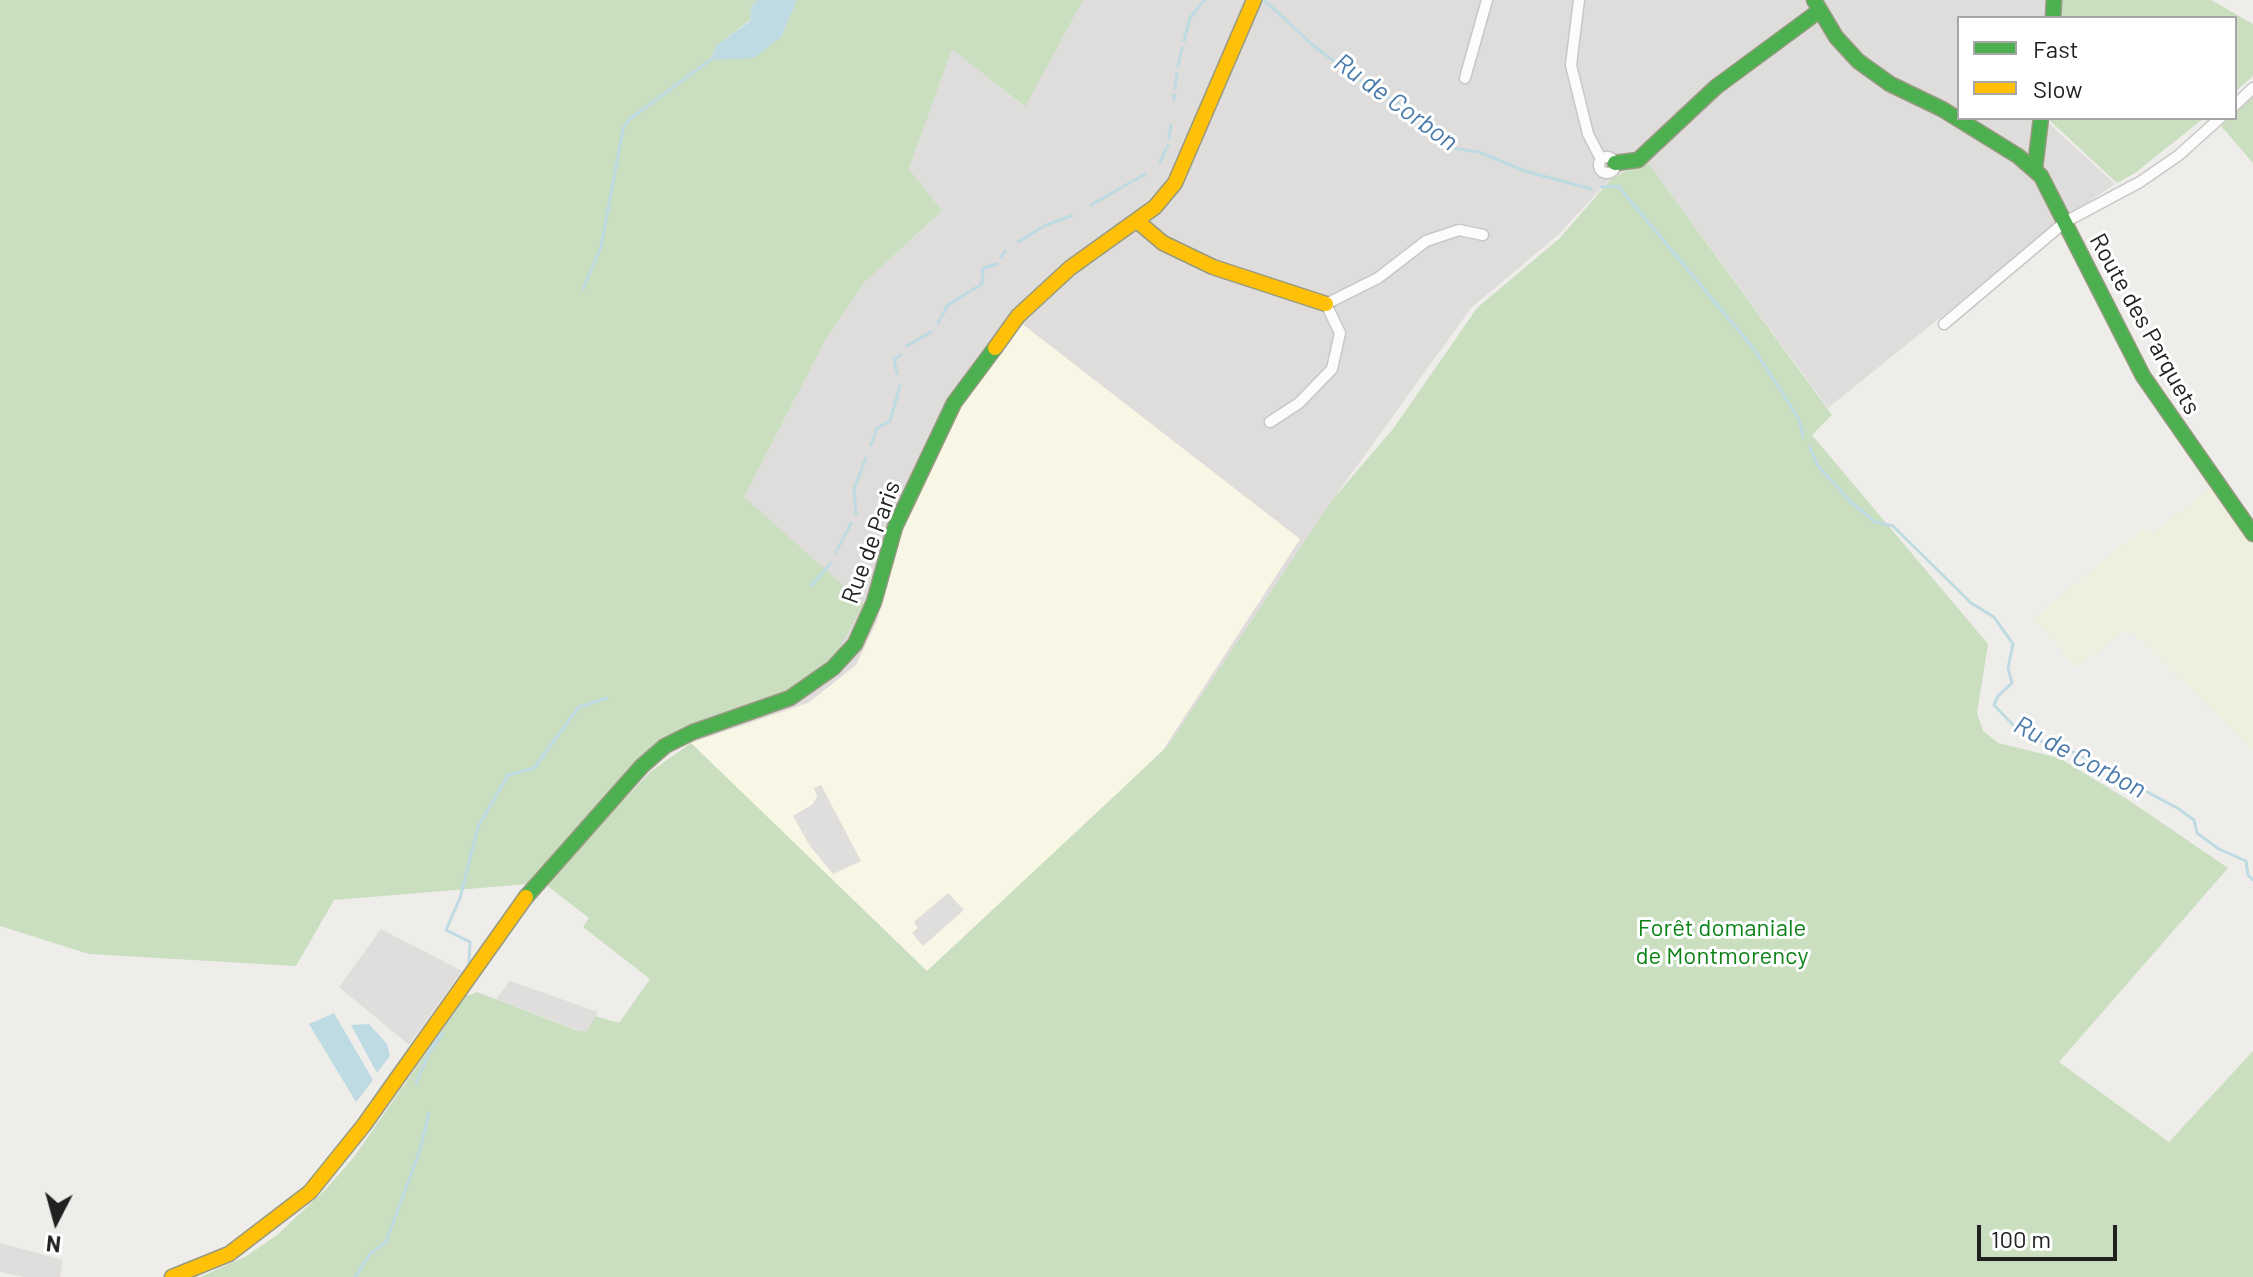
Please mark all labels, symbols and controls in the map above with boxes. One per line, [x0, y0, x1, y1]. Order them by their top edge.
legend [1957, 16, 2237, 120]
text: Fast [2033, 34, 2078, 63]
water label: Ru de Corbon [1328, 47, 1464, 157]
text: Slow [2033, 74, 2082, 103]
street label: Route des Parquets [2083, 229, 2207, 419]
street label: Rue de Paris [835, 477, 907, 607]
water label: Ru de Corbon [2008, 709, 2152, 805]
park label: Forêt domaniale de Montmorency [1636, 914, 1808, 970]
north arrow [16, 1181, 96, 1261]
scale bar [1981, 1209, 2121, 1259]
text: 100 m [1991, 1224, 2051, 1253]
text: N [45, 1231, 62, 1259]

